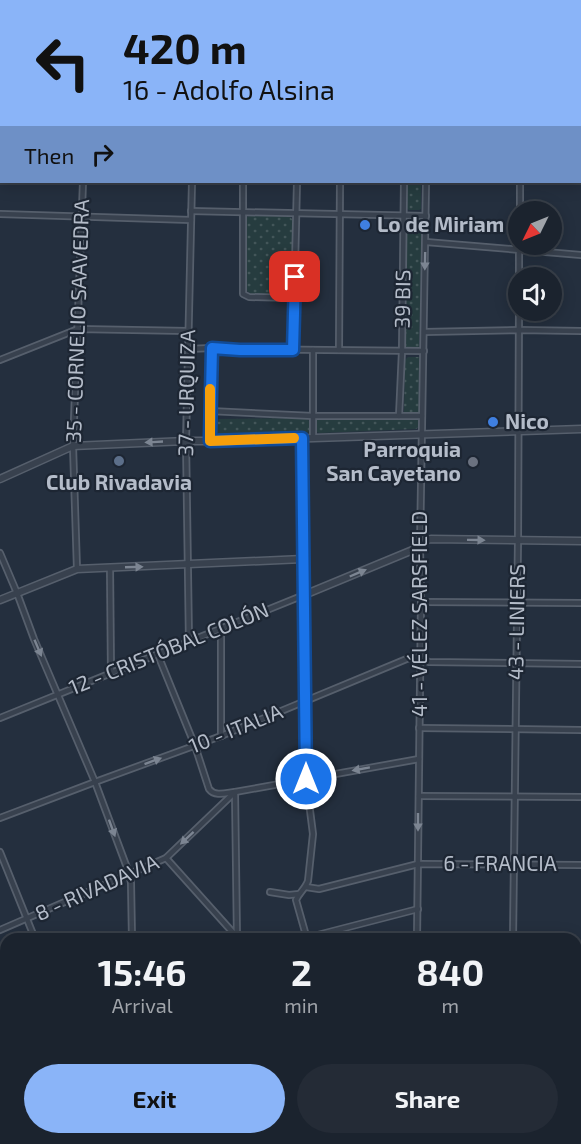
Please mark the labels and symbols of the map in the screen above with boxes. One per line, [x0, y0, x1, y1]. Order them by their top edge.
street label: 35 - CORNELIO SAAVEDRA [60, 199, 93, 443]
north arrow [508, 201, 562, 255]
place label: Lo de Miriam [377, 211, 504, 236]
marker: Lo de Miriam [358, 218, 372, 232]
pin [269, 251, 320, 302]
one-way arrow [421, 251, 430, 270]
street label: 39 BIS [388, 269, 415, 329]
street label: 37 - URQUIZA [172, 329, 200, 457]
place label: Nico [505, 408, 549, 433]
marker: Nico [486, 415, 500, 429]
place label: Parroquia San Cayetano [326, 436, 461, 486]
one-way arrow [144, 438, 163, 447]
marker: Club Rivadavia [112, 454, 126, 468]
marker: Parroquia San Cayetano [466, 455, 480, 469]
place label: Club Rivadavia [46, 469, 192, 494]
street label: 41 - VÉLEZ SARSFIELD [406, 511, 431, 717]
one-way arrow [467, 535, 486, 545]
one-way arrow [124, 562, 143, 571]
street label: 43 - LINIERS [502, 564, 529, 680]
one-way arrow [349, 568, 367, 578]
street label: 12 - CRISTÓBAL COLÓN [65, 596, 272, 699]
one-way arrow [34, 639, 43, 657]
street label: 10 - ITALIA [185, 698, 286, 758]
position arrow [274, 747, 338, 811]
one-way arrow [144, 755, 162, 765]
one-way arrow [352, 765, 371, 774]
one-way arrow [414, 812, 423, 831]
one-way arrow [108, 819, 117, 837]
one-way arrow [179, 831, 194, 845]
street label: 8 - RIVADAVIA [31, 848, 162, 925]
street label: 6 - FRANCIA [443, 850, 557, 875]

